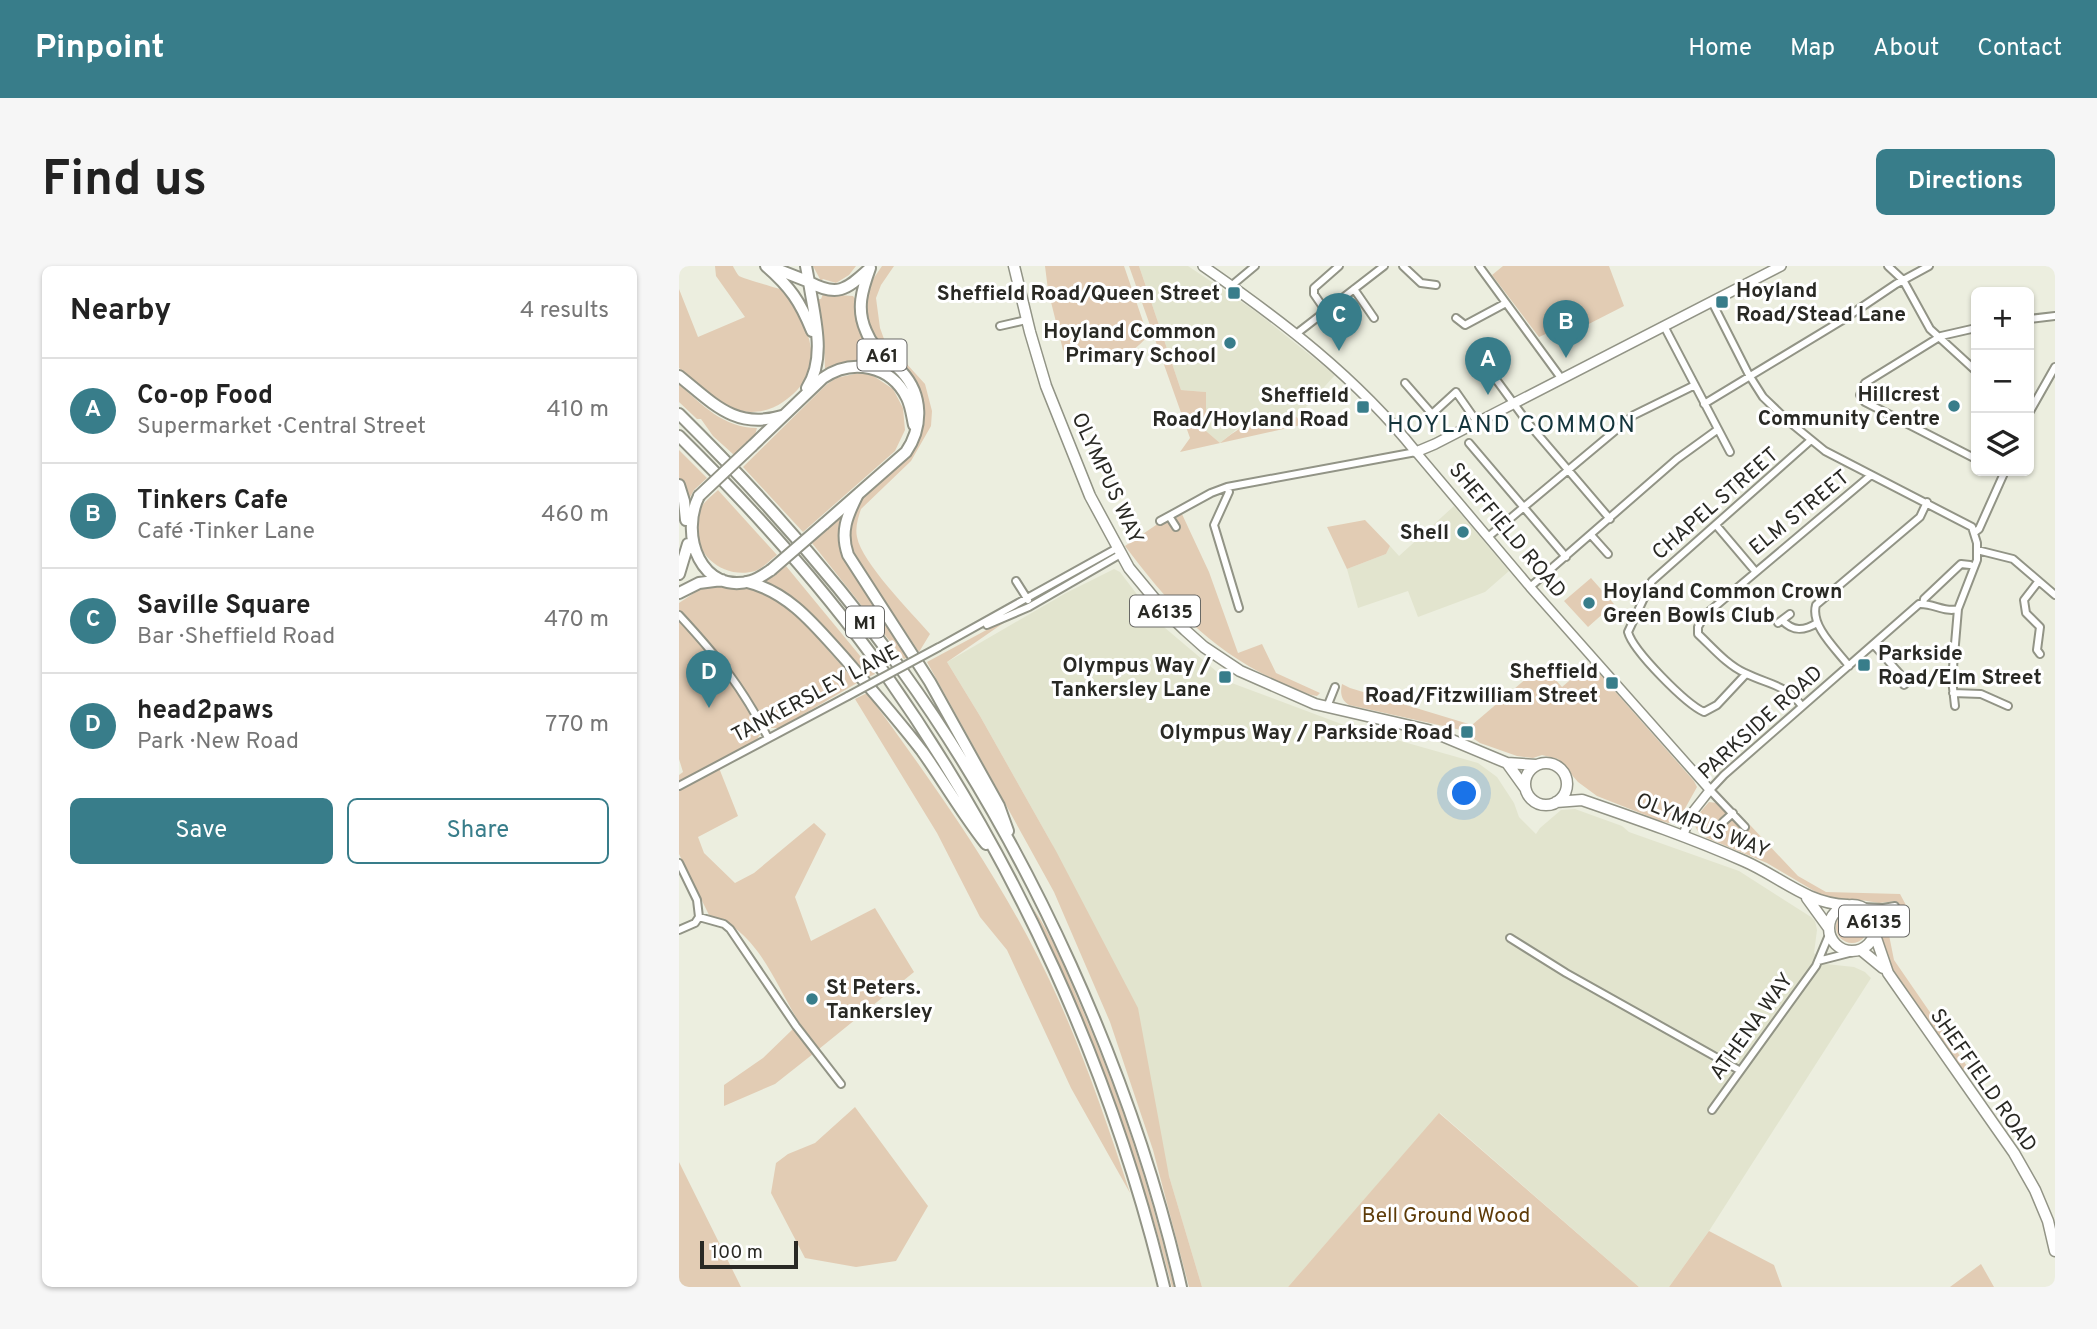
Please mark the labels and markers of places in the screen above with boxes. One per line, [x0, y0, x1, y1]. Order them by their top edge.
place label: Hoyland Road/Stead Lane [1736, 278, 1906, 329]
place label: Sheffield Road/Queen Street [937, 281, 1220, 308]
marker: Sheffield Road/Queen Street [1226, 285, 1242, 301]
pin: C [1316, 293, 1362, 351]
marker: Hoyland Road/Stead Lane [1714, 294, 1730, 310]
pin: B [1543, 300, 1589, 358]
place label: Hoyland Common Primary School [1043, 319, 1216, 370]
marker: Hoyland Common Primary School [1222, 335, 1238, 351]
pin: A [1465, 337, 1511, 395]
place label: Hillcrest Community Centre [1758, 382, 1940, 433]
place label: Sheffield Road/Hoyland Road [1152, 383, 1349, 434]
marker: Hillcrest Community Centre [1946, 398, 1962, 414]
marker: Sheffield Road/Hoyland Road [1355, 399, 1371, 415]
place label: Shell [1400, 520, 1449, 547]
marker: Shell [1455, 524, 1471, 540]
place label: Hoyland Common Crown Green Bowls Club [1603, 579, 1842, 630]
marker: Hoyland Common Crown Green Bowls Club [1581, 595, 1597, 611]
place label: Parkside Road/Elm Street [1878, 641, 2042, 692]
pin: D [686, 650, 732, 708]
place label: Olympus Way / Tankersley Lane [1051, 653, 1211, 704]
marker: Parkside Road/Elm Street [1856, 657, 1872, 673]
place label: Sheffield Road/Fitzwilliam Street [1365, 659, 1598, 710]
marker: Olympus Way / Tankersley Lane [1217, 669, 1233, 685]
marker: Sheffield Road/Fitzwilliam Street [1604, 675, 1620, 691]
place label: Olympus Way / Parkside Road [1159, 720, 1453, 747]
marker: Olympus Way / Parkside Road [1459, 724, 1475, 740]
place label: St Peters. Tankersley [826, 975, 933, 1026]
marker: St Peters. Tankersley [804, 991, 820, 1007]

